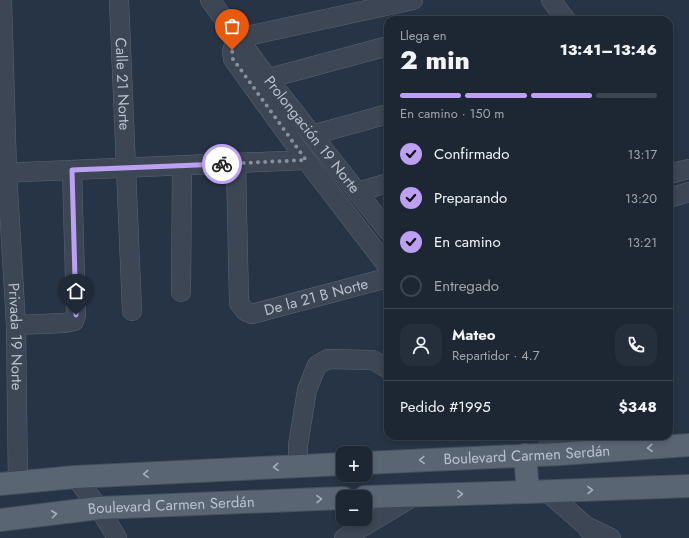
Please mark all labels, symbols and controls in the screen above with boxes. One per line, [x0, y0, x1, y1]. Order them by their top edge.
pin [215, 9, 249, 50]
icon: bag [221, 15, 243, 37]
text: Llega en [400, 26, 447, 45]
street label: Calle 21 Norte [110, 37, 135, 131]
text: 13:41–13:46 [560, 39, 657, 61]
text: 2 min [400, 41, 470, 79]
street label: Prolongación 19 Norte [259, 71, 366, 198]
text: En camino · 150 m [400, 104, 505, 123]
icon: check [400, 143, 422, 165]
text: Confirmado [434, 143, 509, 165]
courier [202, 144, 242, 184]
text: 13:17 [627, 145, 657, 164]
icon: bike [211, 153, 233, 175]
icon: check [400, 187, 422, 209]
text: Preparando [434, 187, 507, 209]
text: 13:20 [625, 189, 657, 208]
icon: check [400, 231, 422, 253]
text: En camino [434, 231, 501, 253]
text: 13:21 [627, 233, 657, 252]
street label: De la 21 B Norte [262, 272, 371, 321]
pin [59, 274, 93, 315]
text: Entregado [434, 275, 499, 297]
icon: home [65, 280, 87, 302]
street label: Privada 19 Norte [3, 282, 28, 391]
button: person [400, 324, 442, 366]
text: Mateo [452, 324, 496, 346]
button: phone [615, 324, 657, 366]
text: Repartidor · 4.7 [452, 346, 540, 365]
text: Pedido #1995 [400, 396, 491, 418]
text: $348 [618, 396, 657, 418]
street label: Boulevard Carmen Serdán [443, 440, 611, 470]
one-way arrow [647, 443, 653, 452]
map controls [336, 446, 372, 526]
button: + [336, 446, 372, 482]
one-way arrow [419, 456, 425, 464]
one-way arrow [273, 463, 279, 471]
one-way arrow [143, 469, 149, 478]
one-way arrow [587, 486, 593, 494]
button: − [336, 490, 372, 526]
one-way arrow [457, 490, 463, 498]
street label: Boulevard Carmen Serdán [87, 491, 255, 520]
one-way arrow [317, 495, 323, 503]
one-way arrow [51, 510, 57, 519]

